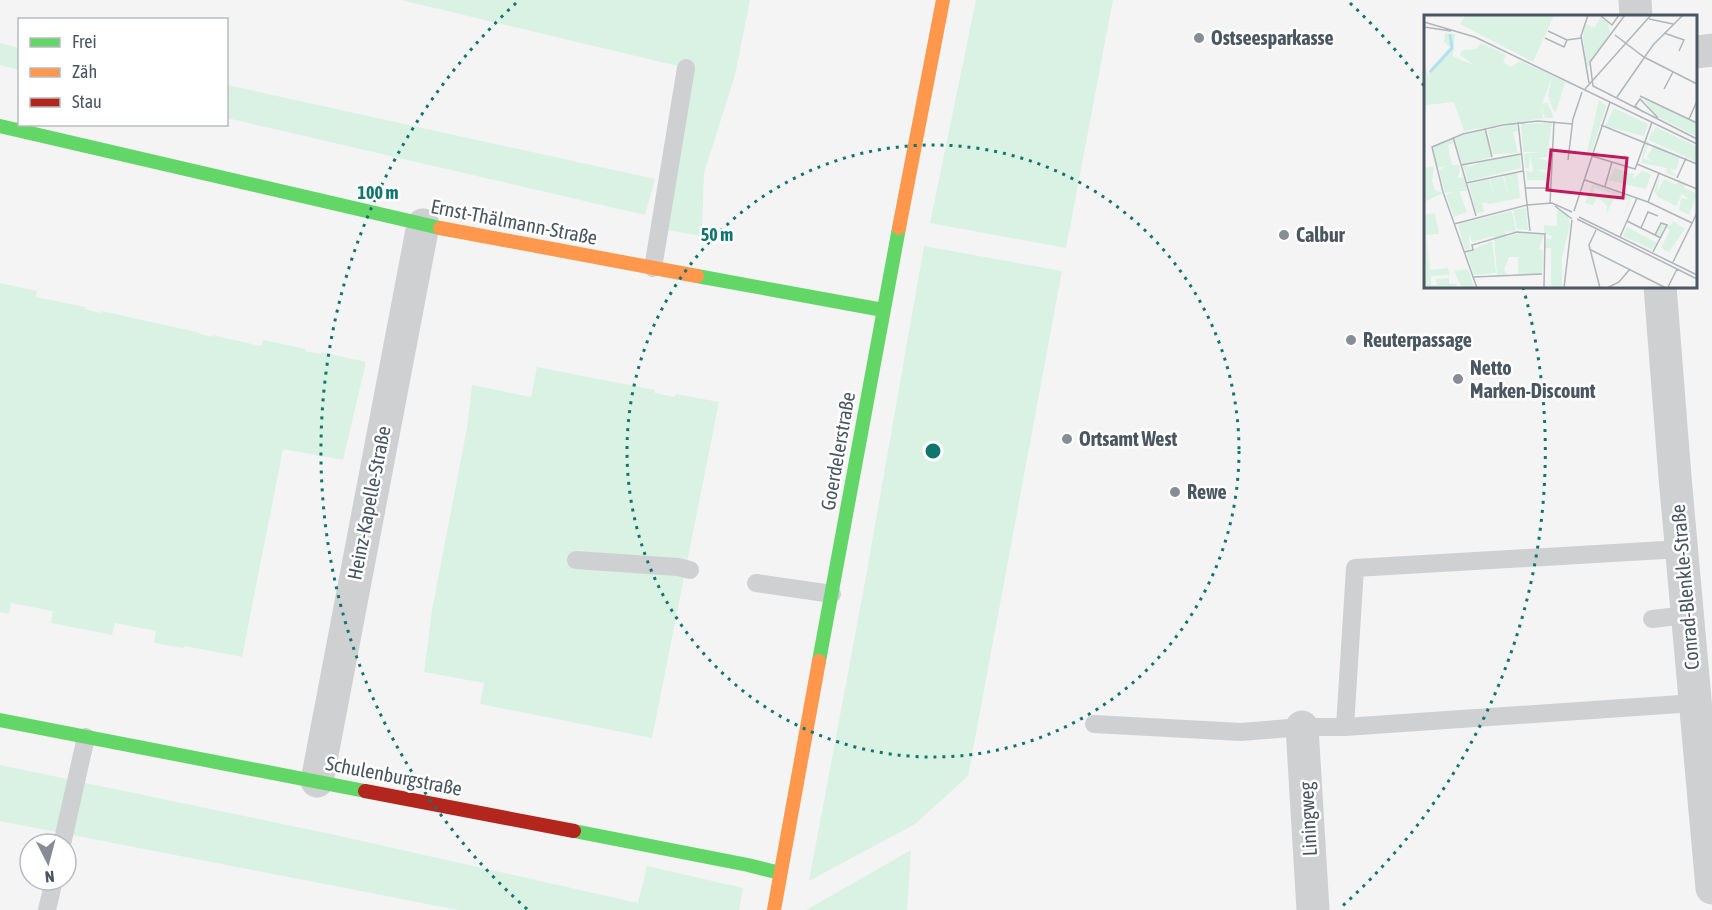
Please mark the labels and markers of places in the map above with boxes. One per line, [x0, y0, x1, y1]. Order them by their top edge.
place label: Ostseesparkasse [1211, 26, 1334, 49]
marker: Ostseesparkasse [1192, 31, 1206, 45]
place label: Calbur [1296, 223, 1346, 246]
marker: Calbur [1277, 228, 1291, 242]
place label: Reuterpassage [1363, 328, 1472, 351]
marker: Reuterpassage [1344, 333, 1358, 347]
place label: Netto Marken-Discount [1470, 356, 1596, 402]
marker: Netto Marken-Discount [1451, 372, 1465, 386]
place label: Ortsamt West [1079, 427, 1177, 450]
marker: Ortsamt West [1060, 432, 1074, 446]
centre of rings [923, 441, 943, 461]
place label: Rewe [1187, 480, 1227, 503]
marker: Rewe [1168, 485, 1182, 499]

